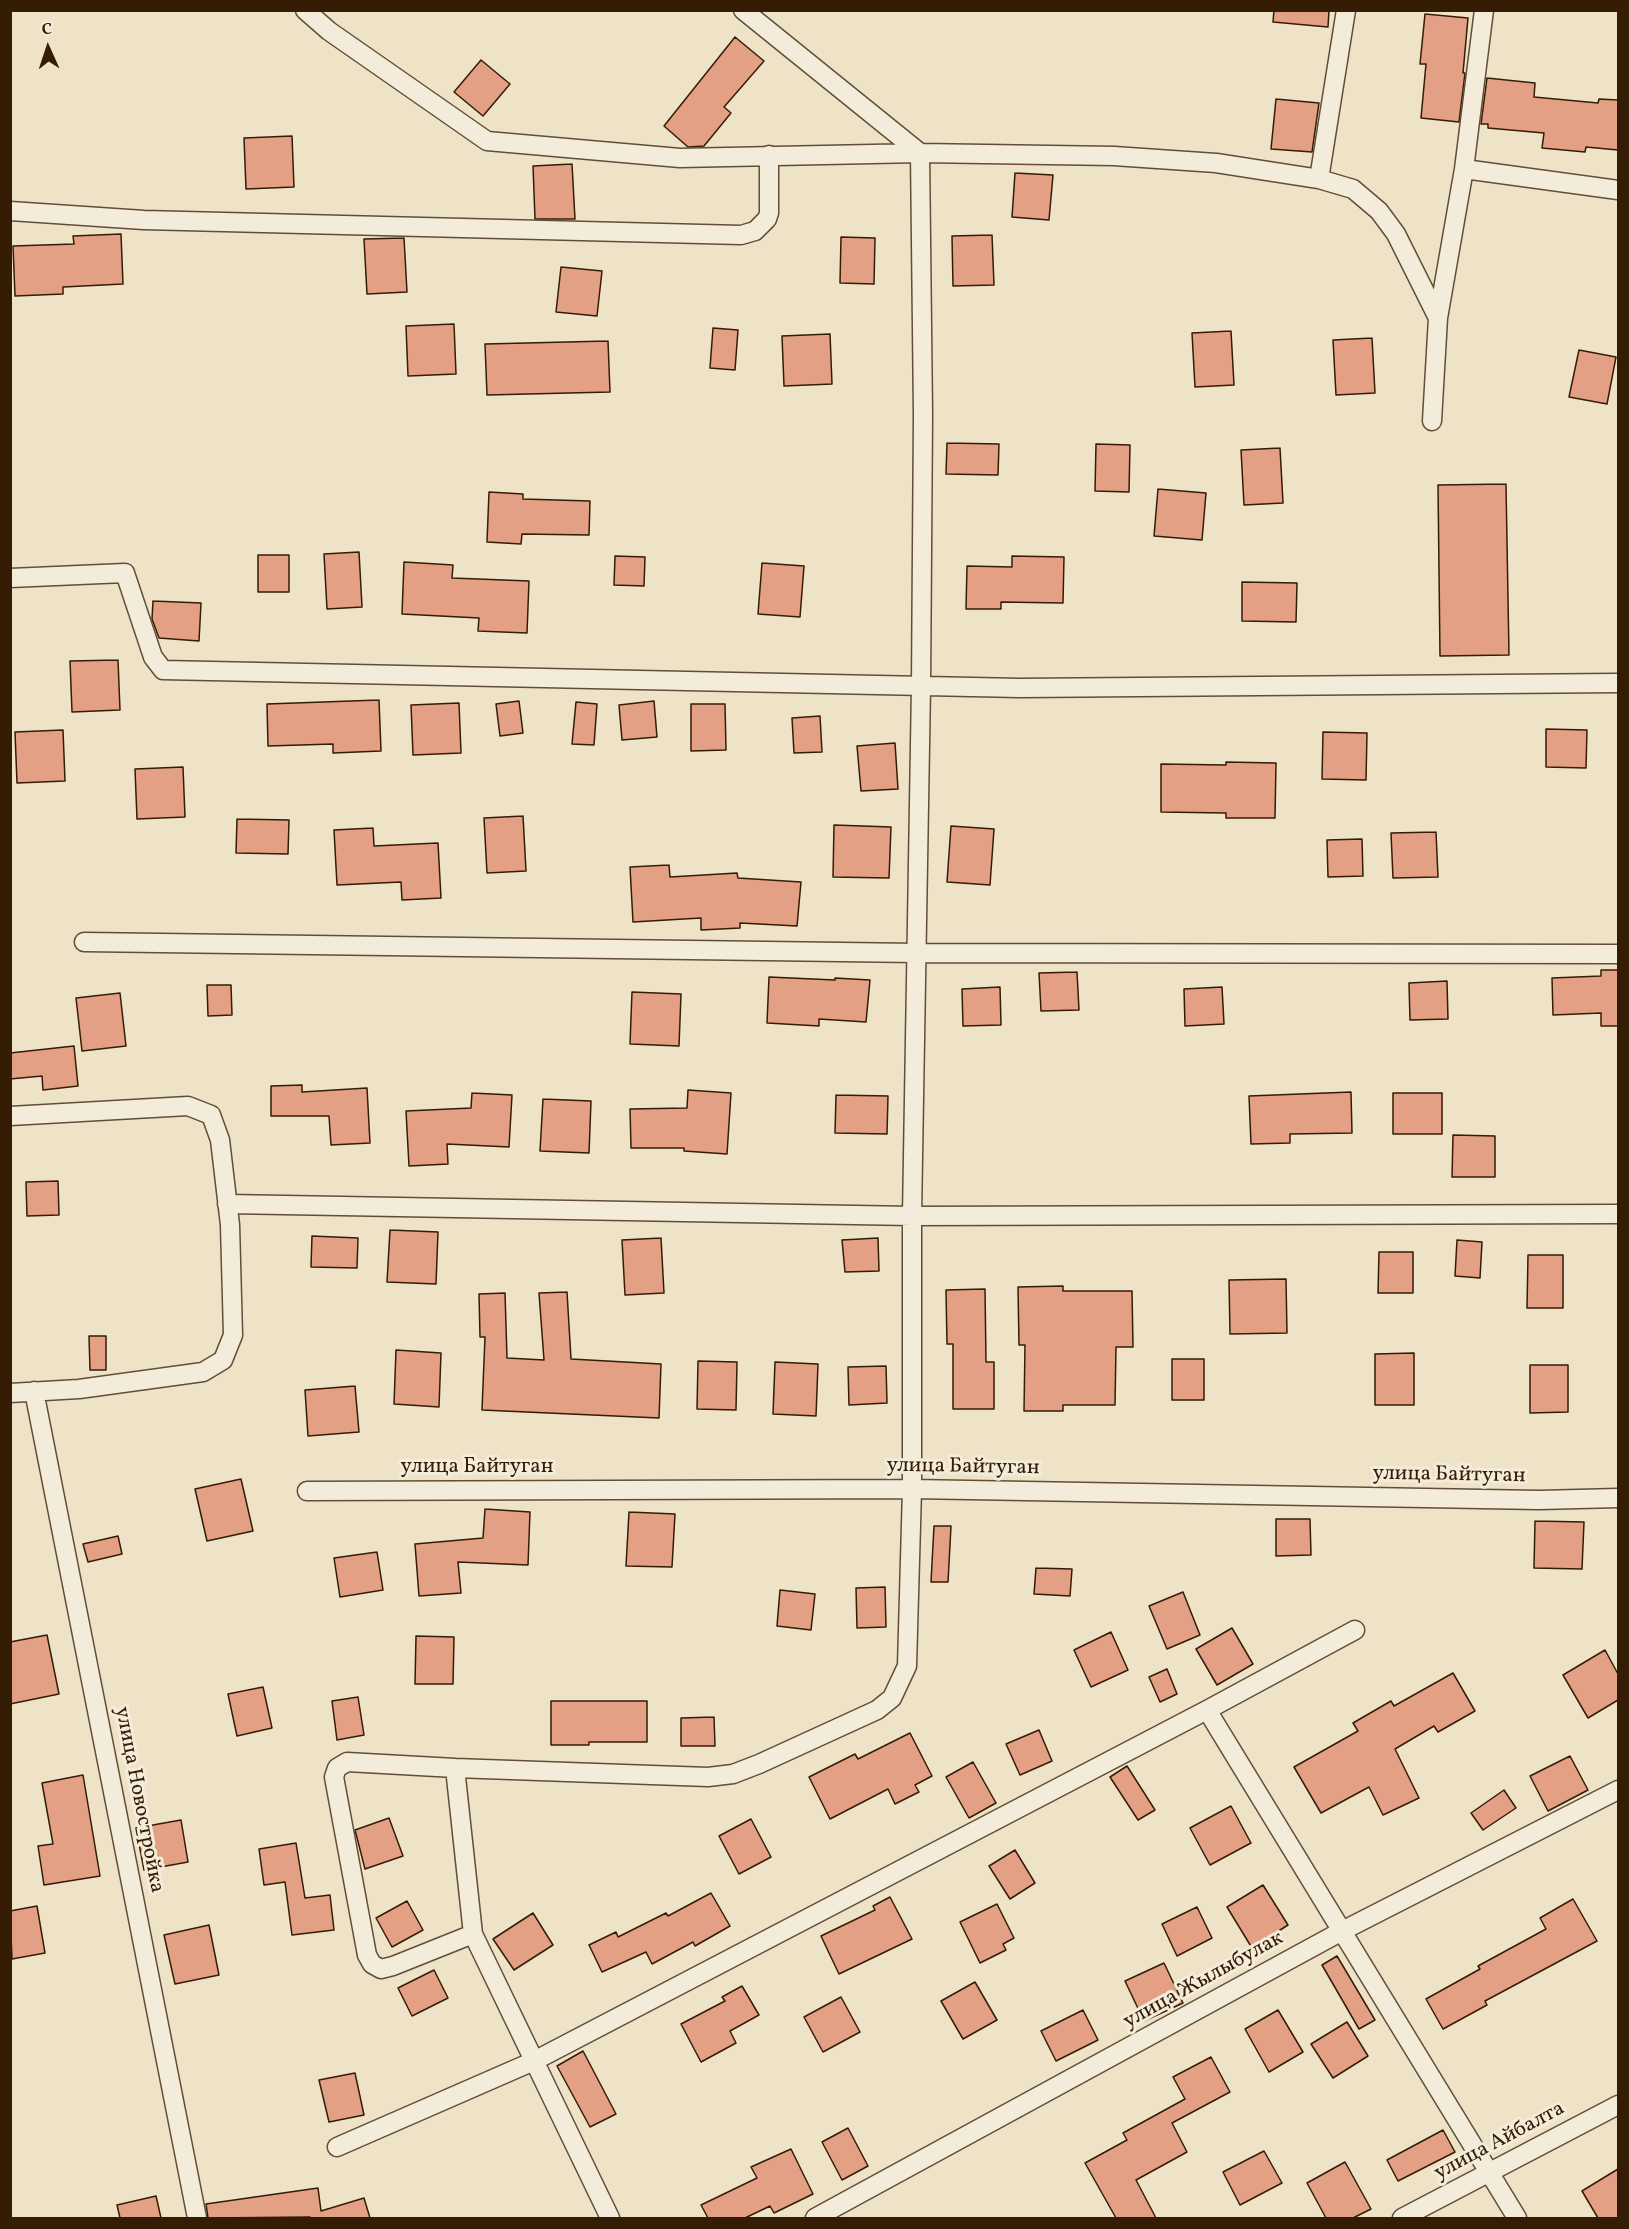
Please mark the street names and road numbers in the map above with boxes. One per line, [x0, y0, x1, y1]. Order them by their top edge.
street label: улица Байтуган [886, 1454, 1040, 1482]
street label: улица Байтуган [400, 1455, 554, 1481]
street label: улица Байтуган [1372, 1462, 1526, 1490]
street label: улица Новостройка [108, 1705, 168, 1895]
street label: улица Жылыбулак [1120, 1927, 1288, 2035]
street label: улица Айбалта [1430, 2097, 1570, 2187]

